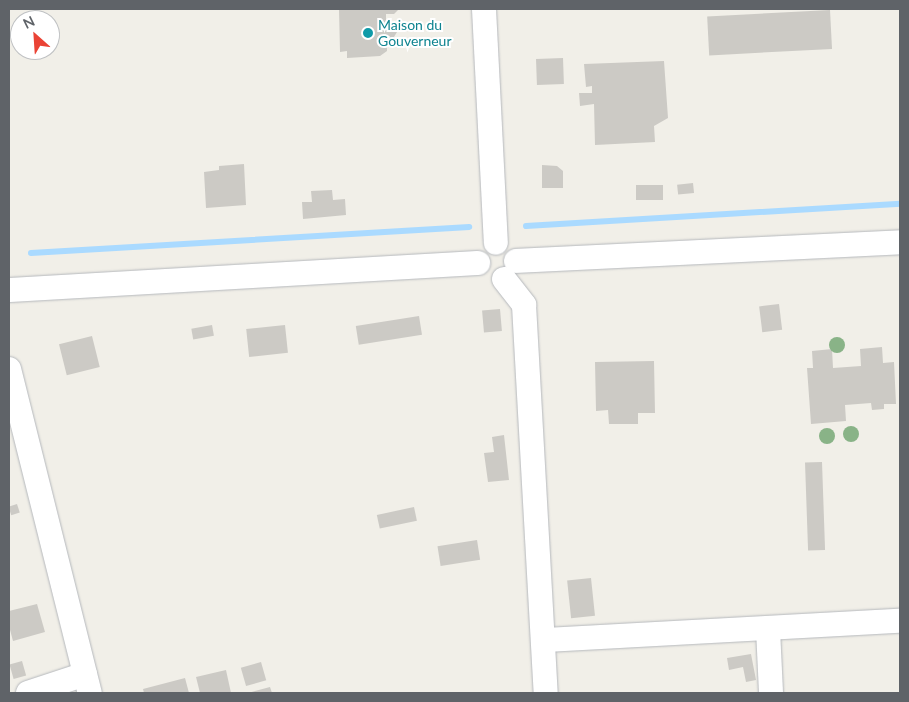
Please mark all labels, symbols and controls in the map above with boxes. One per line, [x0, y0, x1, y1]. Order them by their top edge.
north arrow [10, 10, 60, 60]
text: N [20, 12, 37, 32]
place label: Maison du Gouverneur [378, 17, 452, 49]
marker: Maison du Gouverneur [362, 27, 374, 39]

